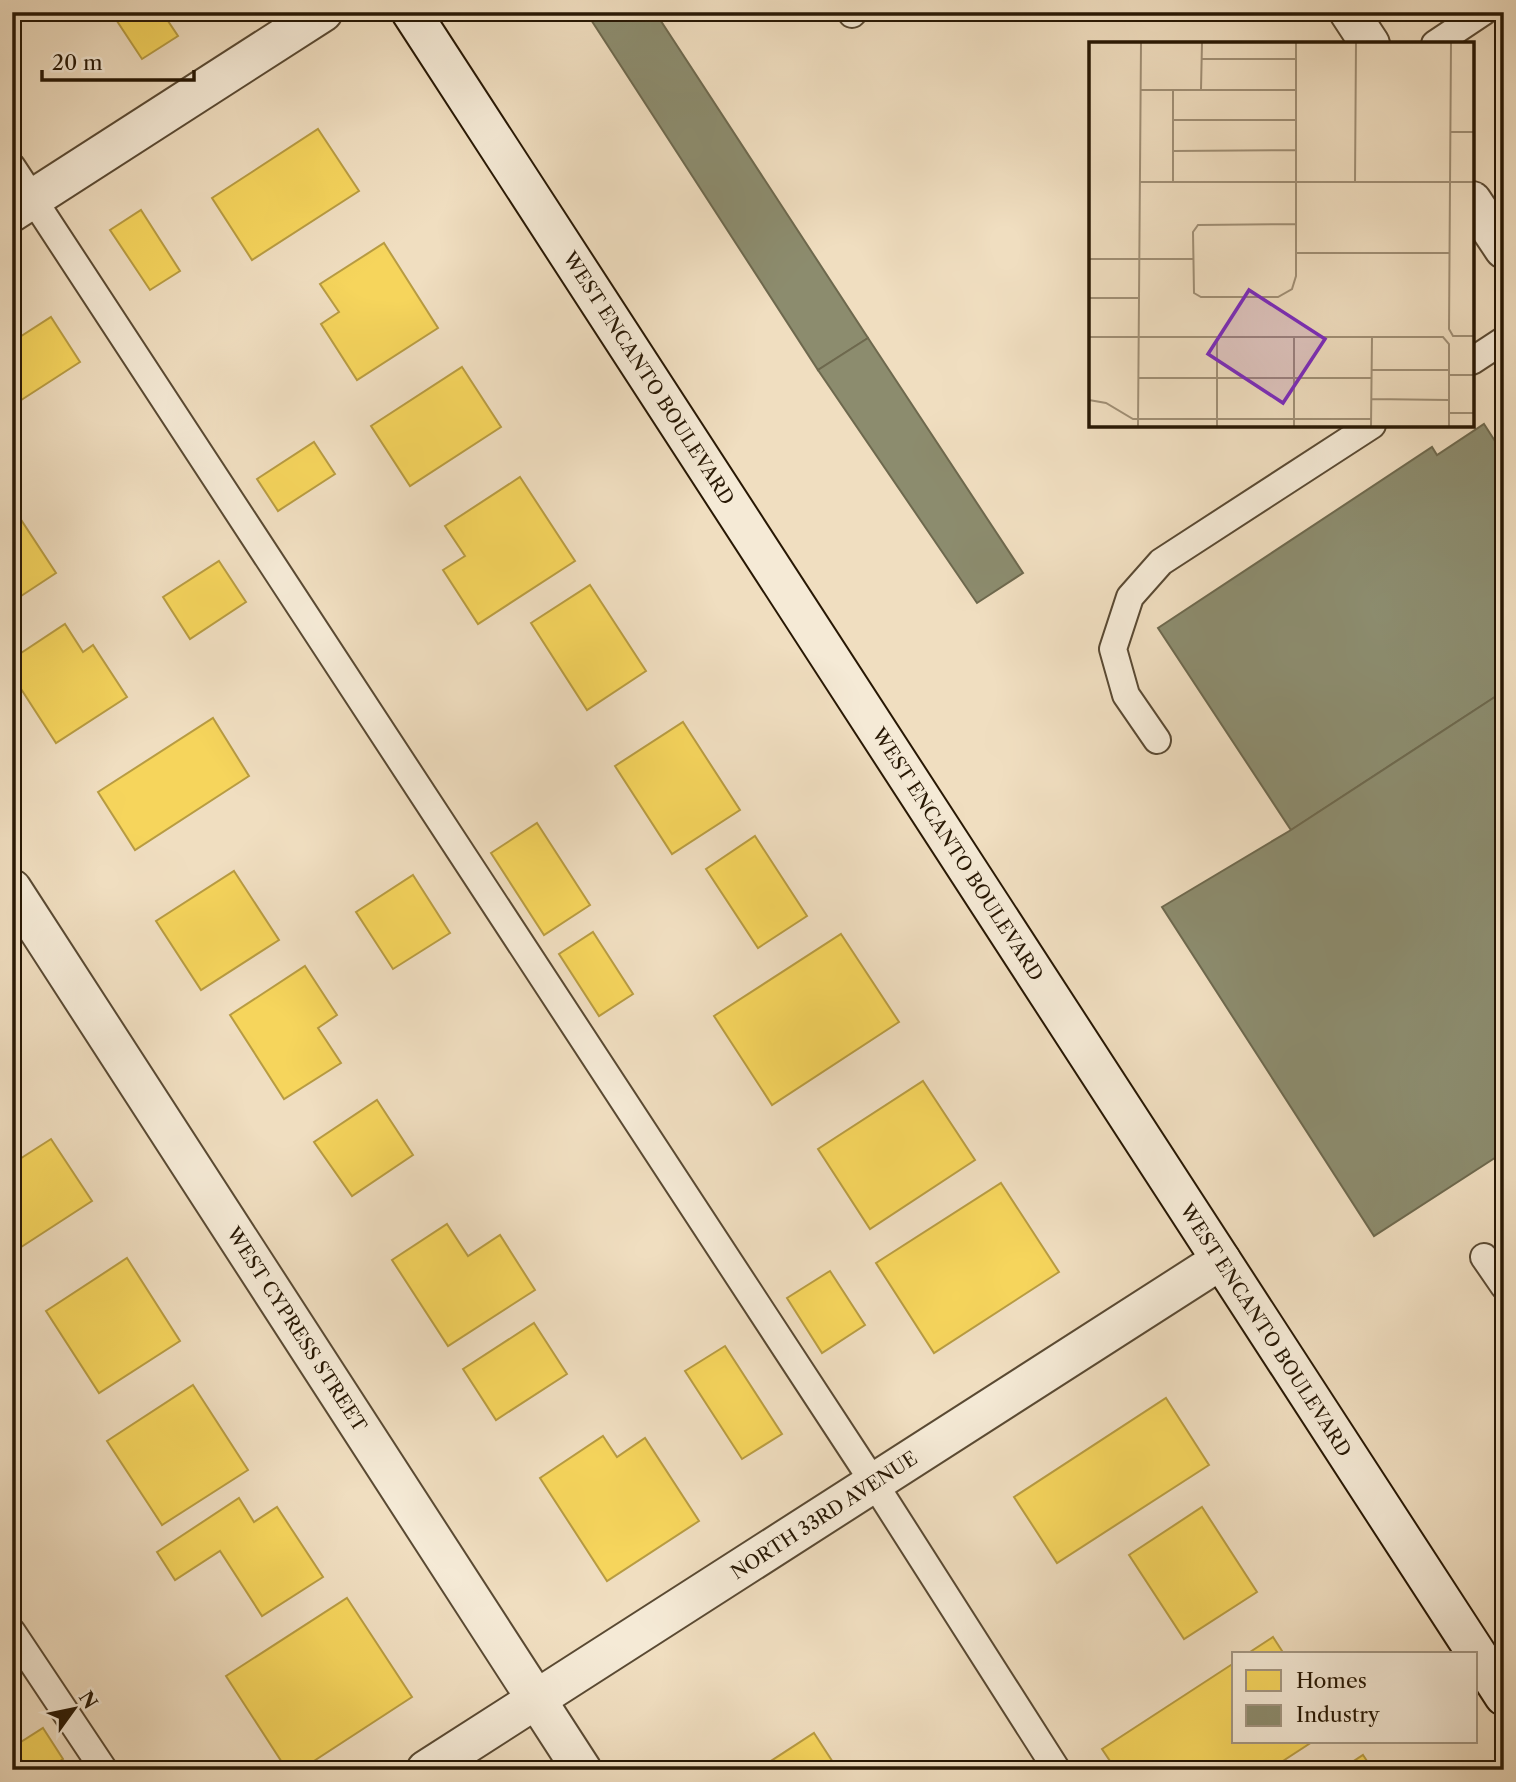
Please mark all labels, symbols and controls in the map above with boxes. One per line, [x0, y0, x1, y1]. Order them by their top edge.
scale bar [42, 38, 194, 82]
inset map [1089, 42, 1474, 427]
text: 20 m [52, 50, 103, 75]
street label: WEST ENCANTO BOULEVARD [558, 247, 739, 509]
street label: WEST ENCANTO BOULEVARD [867, 723, 1048, 985]
street label: WEST ENCANTO BOULEVARD [1175, 1199, 1356, 1461]
street label: WEST CYPRESS STREET [221, 1222, 372, 1437]
street label: NORTH 33RD AVENUE [727, 1447, 922, 1584]
legend [1232, 1652, 1478, 1744]
text: Homes [1296, 1668, 1367, 1693]
north arrow [38, 1674, 108, 1744]
text: N [74, 1687, 102, 1713]
text: Industry [1296, 1702, 1380, 1727]

